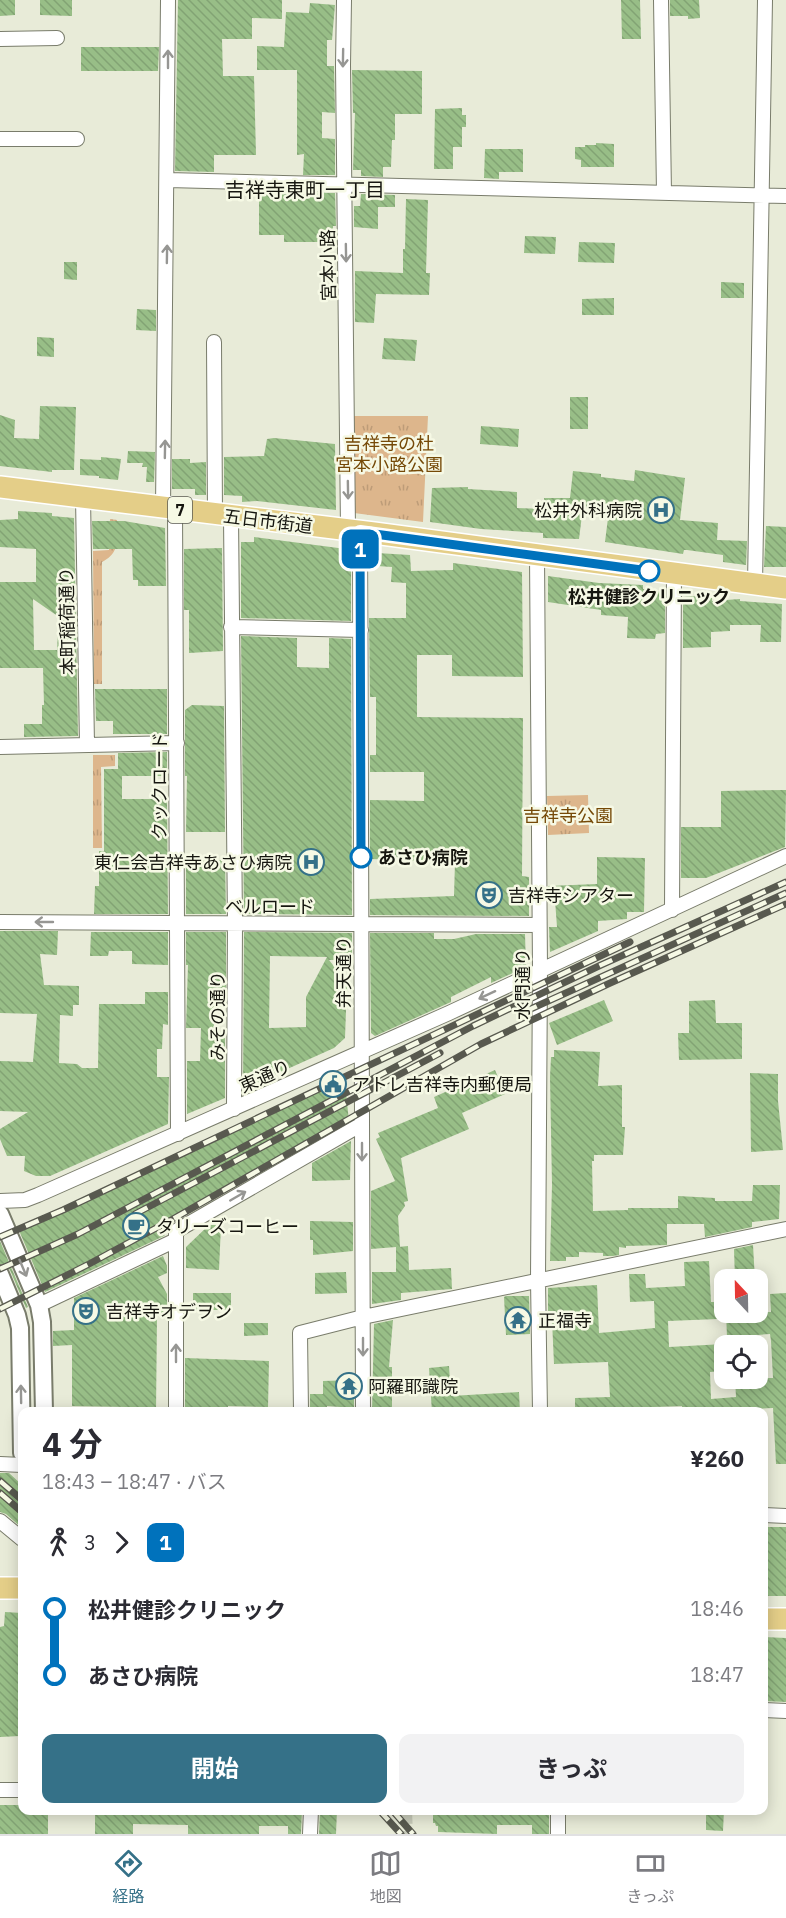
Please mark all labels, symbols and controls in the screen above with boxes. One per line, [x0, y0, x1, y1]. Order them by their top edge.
one-way arrow [338, 48, 349, 68]
one-way arrow [162, 50, 174, 70]
district label: 吉祥寺東町一丁目 [225, 176, 385, 203]
street label: 宮本小路 [316, 229, 340, 301]
one-way arrow [340, 243, 352, 263]
one-way arrow [161, 245, 173, 265]
park label: 吉祥寺の杜 宮本小路公園 [335, 432, 443, 476]
one-way arrow [159, 440, 171, 460]
one-way arrow [342, 480, 354, 500]
hospital icon: 松井外科病院 [646, 495, 676, 525]
road number: 7 [168, 497, 192, 523]
place label: 松井外科病院 [534, 499, 642, 522]
street label: 五日市街道 [222, 504, 314, 538]
line badge: 1 [340, 530, 380, 568]
text: 1 [354, 535, 366, 563]
marker: 松井健診クリニック [638, 560, 660, 582]
street label: 本町稲荷通り [55, 567, 79, 675]
place label: 松井健診クリニック [568, 585, 730, 608]
street label: クックロード [148, 732, 171, 840]
park label: 吉祥寺公園 [523, 804, 613, 827]
marker: あさひ病院 [350, 846, 372, 868]
place label: あさひ病院 [378, 846, 468, 869]
hospital icon: 東仁会吉祥寺あさひ病院 [296, 847, 326, 877]
place label: 東仁会吉祥寺あさひ病院 [94, 851, 292, 874]
theatre icon: 吉祥寺シアター [474, 880, 504, 910]
place label: 吉祥寺シアター [508, 884, 634, 907]
street label: ベルロード [225, 895, 315, 918]
one-way arrow [34, 916, 54, 928]
street label: 弁天通り [332, 936, 355, 1008]
street label: 水門通り [511, 948, 534, 1020]
street label: みその通り [206, 971, 229, 1061]
one-way arrow [479, 990, 497, 1002]
street label: 東通り [236, 1055, 294, 1097]
public building icon: アトレ吉祥寺内郵便局 [318, 1069, 348, 1099]
place label: アトレ吉祥寺内郵便局 [352, 1073, 532, 1096]
one-way arrow [356, 1141, 368, 1161]
one-way arrow [228, 1190, 246, 1201]
cafe icon: タリーズコーヒー [121, 1211, 151, 1241]
place label: タリーズコーヒー [156, 1215, 299, 1238]
one-way arrow [18, 1258, 29, 1276]
north arrow [714, 1269, 768, 1323]
map controls [714, 1269, 768, 1389]
theatre icon: 吉祥寺オデヲン [71, 1296, 101, 1326]
place label: 吉祥寺オデヲン [106, 1300, 232, 1323]
temple icon: 正福寺 [503, 1305, 533, 1335]
place label: 正福寺 [538, 1309, 592, 1332]
button: locate [714, 1335, 768, 1389]
one-way arrow [357, 1336, 369, 1356]
one-way arrow [170, 1344, 182, 1364]
temple icon: 阿羅耶識院 [334, 1371, 364, 1401]
place label: 阿羅耶識院 [368, 1375, 458, 1398]
one-way arrow [15, 1385, 27, 1405]
text: 4 分 [42, 1422, 103, 1465]
text: ¥260 [690, 1444, 744, 1473]
text: 18:43 – 18:47 · バス [42, 1468, 227, 1495]
icon: walk [42, 1526, 75, 1559]
icon: forward [105, 1526, 138, 1559]
text: 1 [159, 1528, 172, 1556]
text: 3 [84, 1529, 96, 1556]
text: 松井健診クリニック [88, 1595, 286, 1624]
text: 18:46 [690, 1595, 744, 1622]
text: あさひ病院 [88, 1661, 198, 1690]
text: 18:47 [690, 1661, 744, 1688]
button: 開始 [42, 1734, 387, 1803]
button: きっぷ [399, 1734, 744, 1803]
tab: 経路 [112, 1847, 145, 1907]
tab: 地図 [369, 1847, 402, 1907]
tab: きっぷ [627, 1847, 674, 1907]

